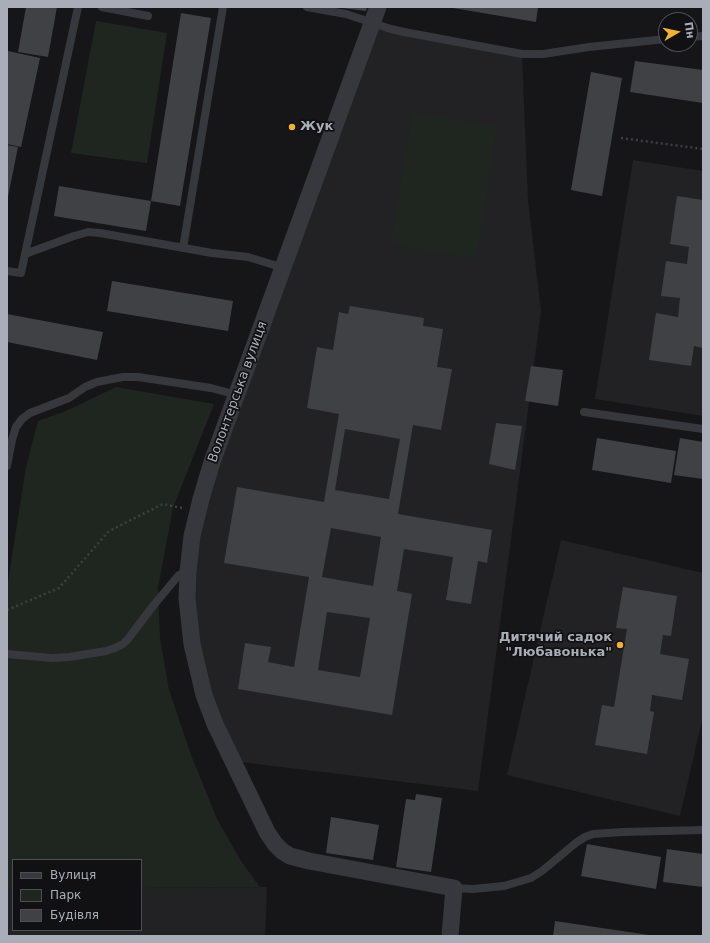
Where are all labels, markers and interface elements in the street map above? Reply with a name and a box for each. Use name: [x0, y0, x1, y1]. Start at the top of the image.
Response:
north arrow: [658, 12, 698, 52]
text: Пн: [682, 21, 697, 40]
place label: Жук: [300, 119, 333, 135]
marker: Жук: [287, 122, 297, 132]
street label: Волонтерська вулиця: [205, 319, 271, 465]
place label: Дитячий садок "Любавонька": [499, 630, 612, 661]
marker: Дитячий садок "Любавонька": [615, 640, 625, 650]
legend: [12, 859, 142, 931]
text: Вулиця: [50, 868, 96, 882]
text: Парк: [50, 888, 81, 902]
text: Будівля: [50, 908, 99, 922]

